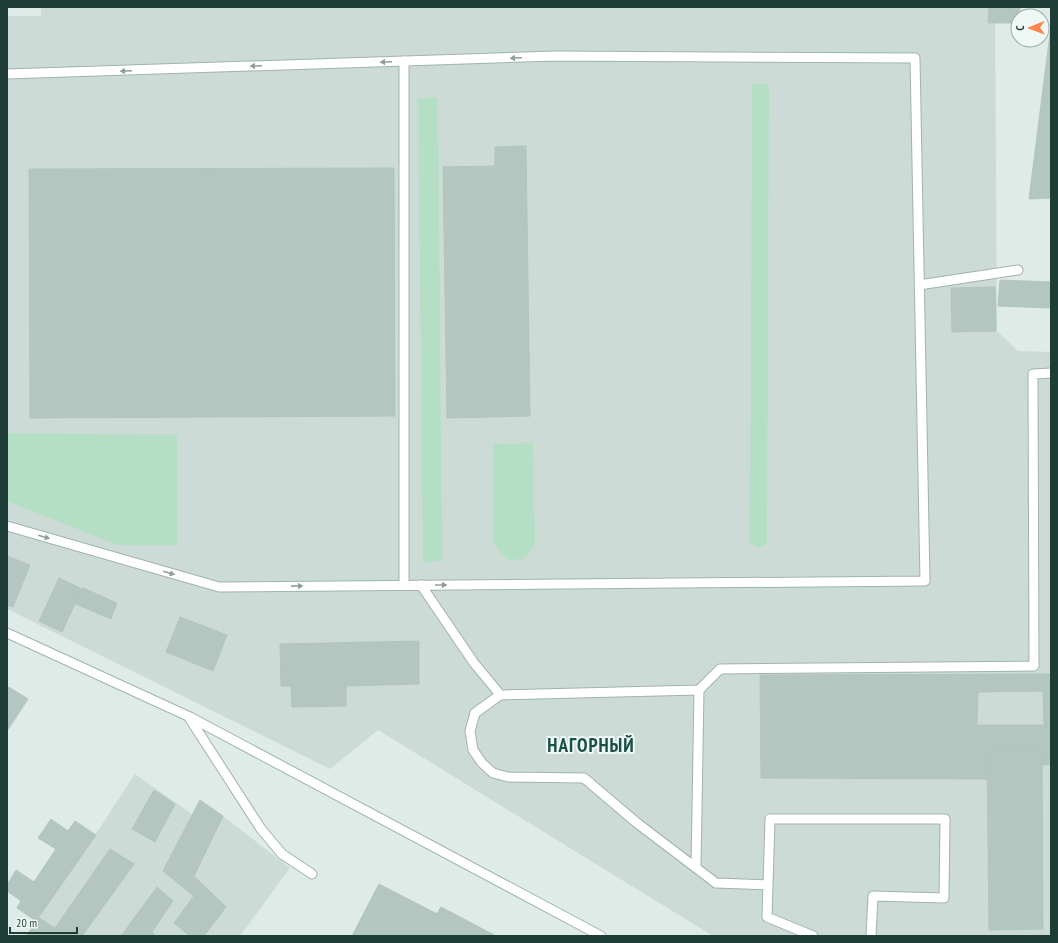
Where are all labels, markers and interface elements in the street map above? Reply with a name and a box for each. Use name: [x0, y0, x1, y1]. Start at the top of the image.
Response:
north arrow: [1010, 8, 1050, 48]
text: С: [1013, 26, 1027, 31]
one-way arrow: [509, 55, 522, 61]
one-way arrow: [379, 59, 392, 65]
one-way arrow: [250, 63, 262, 70]
one-way arrow: [120, 67, 132, 74]
one-way arrow: [39, 534, 51, 540]
one-way arrow: [164, 570, 176, 576]
one-way arrow: [435, 582, 448, 588]
one-way arrow: [291, 583, 304, 589]
district label: НАГОРНЫЙ: [547, 733, 635, 757]
scale bar: [10, 909, 77, 935]
text: 20 m: [16, 915, 37, 930]

